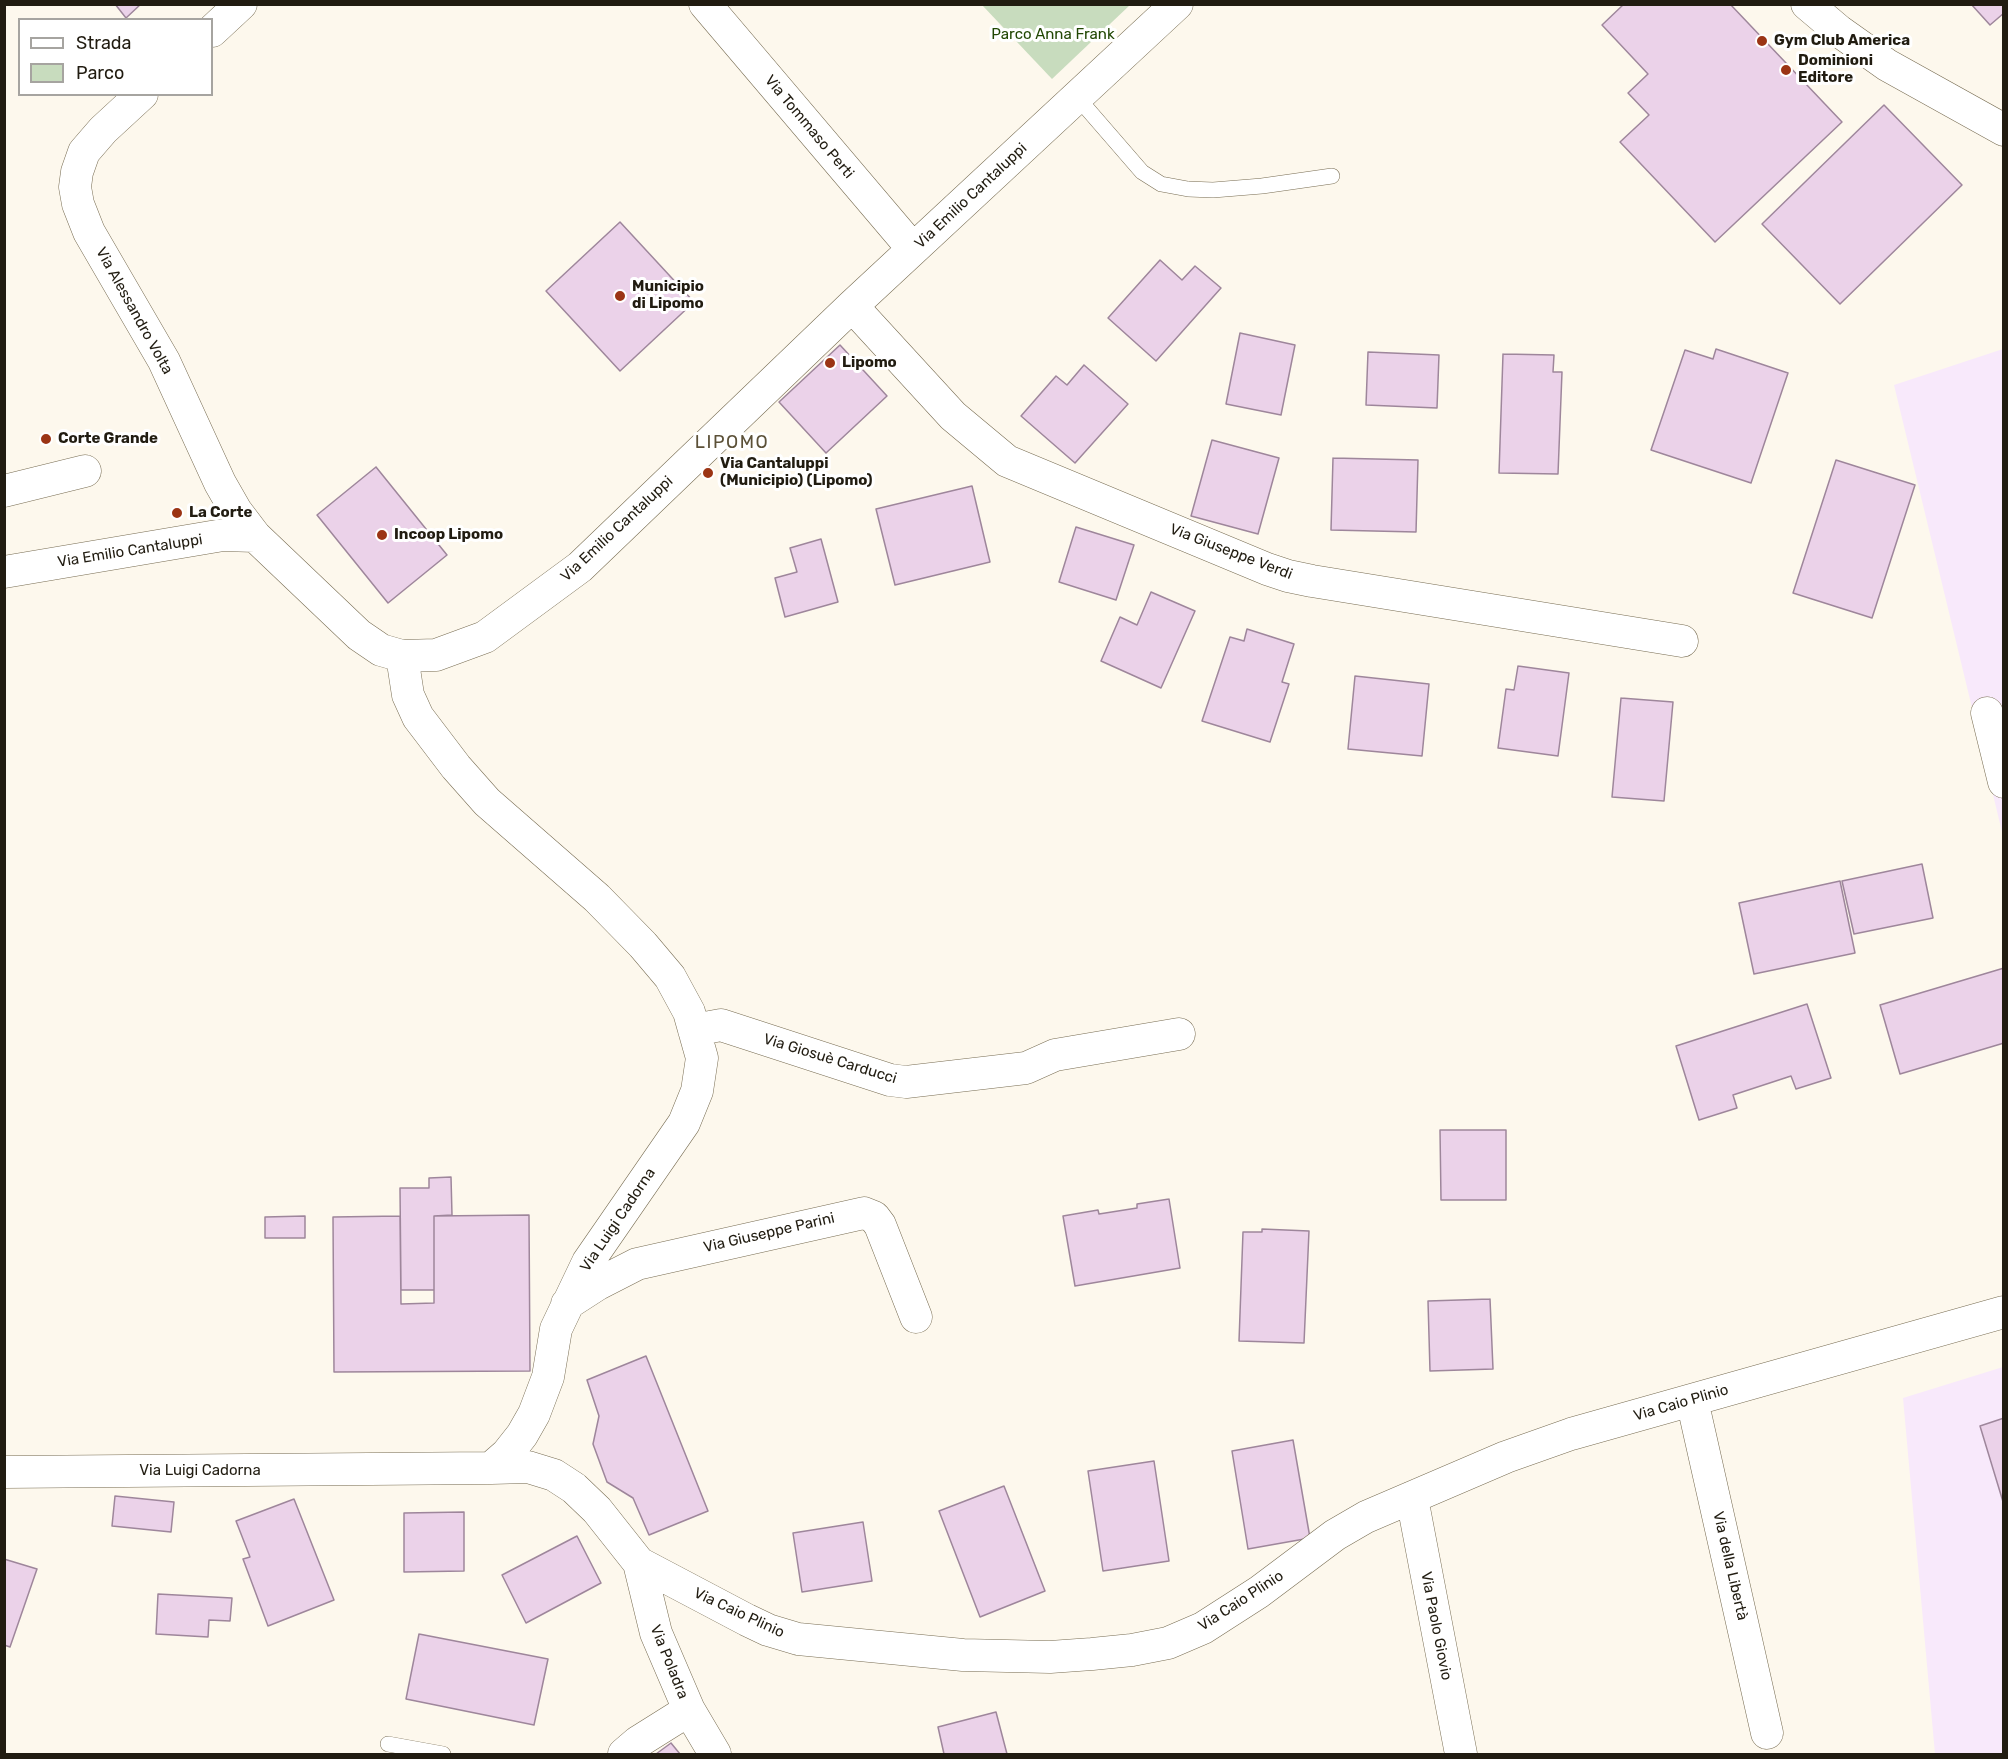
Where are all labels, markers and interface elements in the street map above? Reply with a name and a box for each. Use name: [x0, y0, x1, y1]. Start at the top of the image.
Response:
legend: [18, 18, 213, 96]
park label: Parco Anna Frank: [991, 26, 1115, 44]
text: Strada: [76, 32, 132, 54]
place label: Gym Club America: [1774, 32, 1910, 50]
marker: Gym Club America: [1755, 34, 1769, 48]
place label: Dominioni Editore: [1798, 52, 1873, 87]
text: Parco: [76, 62, 124, 84]
marker: Dominioni Editore: [1779, 63, 1793, 77]
street label: Via Tommaso Perti: [761, 72, 857, 182]
street label: Via Emilio Cantaluppi: [911, 139, 1031, 253]
street label: Via Alessandro Volta: [92, 244, 176, 378]
place label: Municipio di Lipomo: [632, 278, 704, 313]
marker: Municipio di Lipomo: [613, 289, 627, 303]
place label: Lipomo: [842, 354, 897, 372]
marker: Lipomo: [823, 356, 837, 370]
place label: Corte Grande: [58, 430, 158, 448]
marker: Corte Grande: [39, 432, 53, 446]
district label: LIPOMO: [695, 432, 769, 454]
place label: Via Cantaluppi (Municipio) (Lipomo): [720, 455, 873, 490]
marker: Via Cantaluppi (Municipio) (Lipomo): [701, 466, 715, 480]
street label: Via Emilio Cantaluppi: [557, 472, 677, 586]
place label: La Corte: [189, 504, 252, 522]
marker: La Corte: [170, 506, 184, 520]
street label: Via Giuseppe Verdi: [1167, 520, 1295, 584]
place label: Incoop Lipomo: [394, 526, 503, 544]
marker: Incoop Lipomo: [375, 528, 389, 542]
street label: Via Emilio Cantaluppi: [56, 531, 204, 571]
street label: Via Giosuè Carducci: [761, 1030, 899, 1088]
street label: Via Luigi Cadorna: [577, 1165, 659, 1275]
street label: Via Giuseppe Parini: [702, 1209, 836, 1257]
street label: Via Caio Plinio: [1632, 1381, 1730, 1425]
street label: Via Luigi Cadorna: [139, 1462, 261, 1480]
street label: Via della Libertà: [1709, 1510, 1751, 1622]
street label: Via Caio Plinio: [1195, 1567, 1287, 1635]
street label: Via Paolo Giovio: [1417, 1570, 1455, 1682]
street label: Via Caio Plinio: [691, 1584, 787, 1642]
street label: Via Poladra: [646, 1622, 692, 1702]

